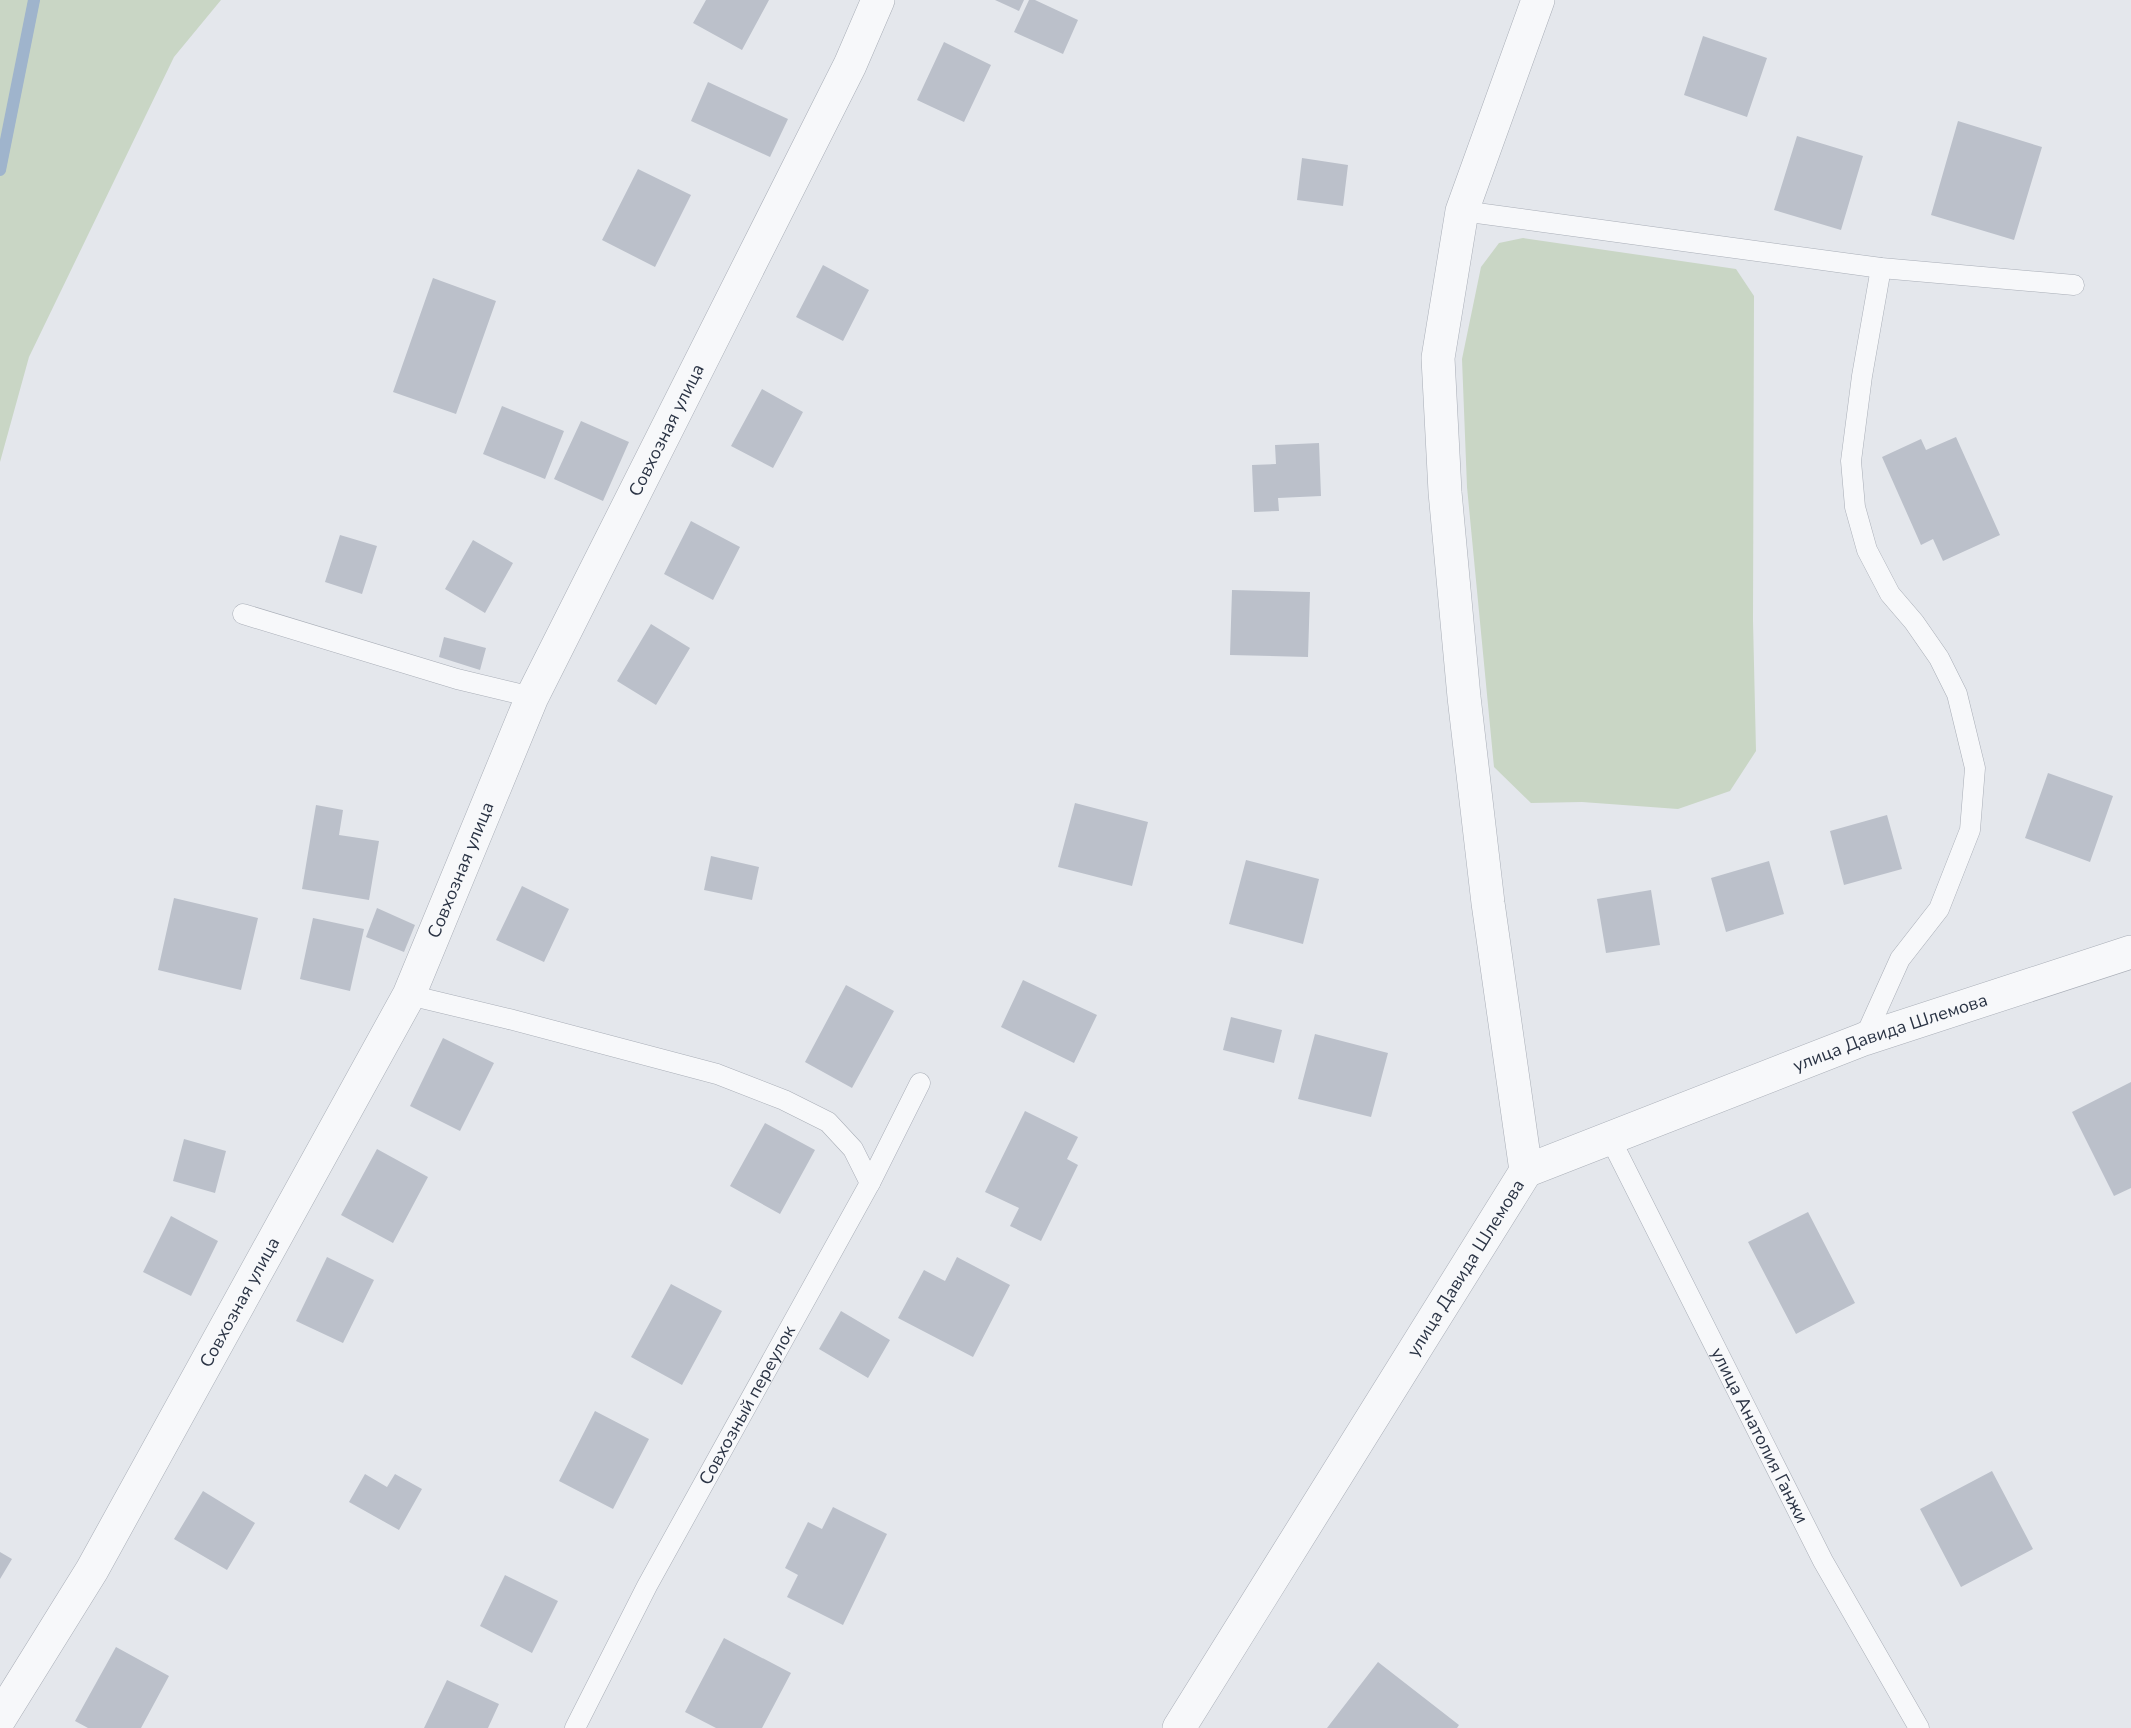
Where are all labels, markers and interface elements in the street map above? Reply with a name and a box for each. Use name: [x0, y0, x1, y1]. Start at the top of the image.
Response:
street label: Совхозная улица: [623, 360, 710, 500]
street label: Совхозная улица: [422, 798, 499, 942]
street label: улица Давида Шлемова: [1789, 988, 1991, 1078]
street label: улица Давида Шлемова: [1401, 1175, 1530, 1361]
street label: Совхозная улица: [194, 1233, 285, 1372]
street label: Совхозный переулок: [693, 1320, 801, 1489]
street label: улица Анатолия Ганжи: [1705, 1344, 1814, 1527]

